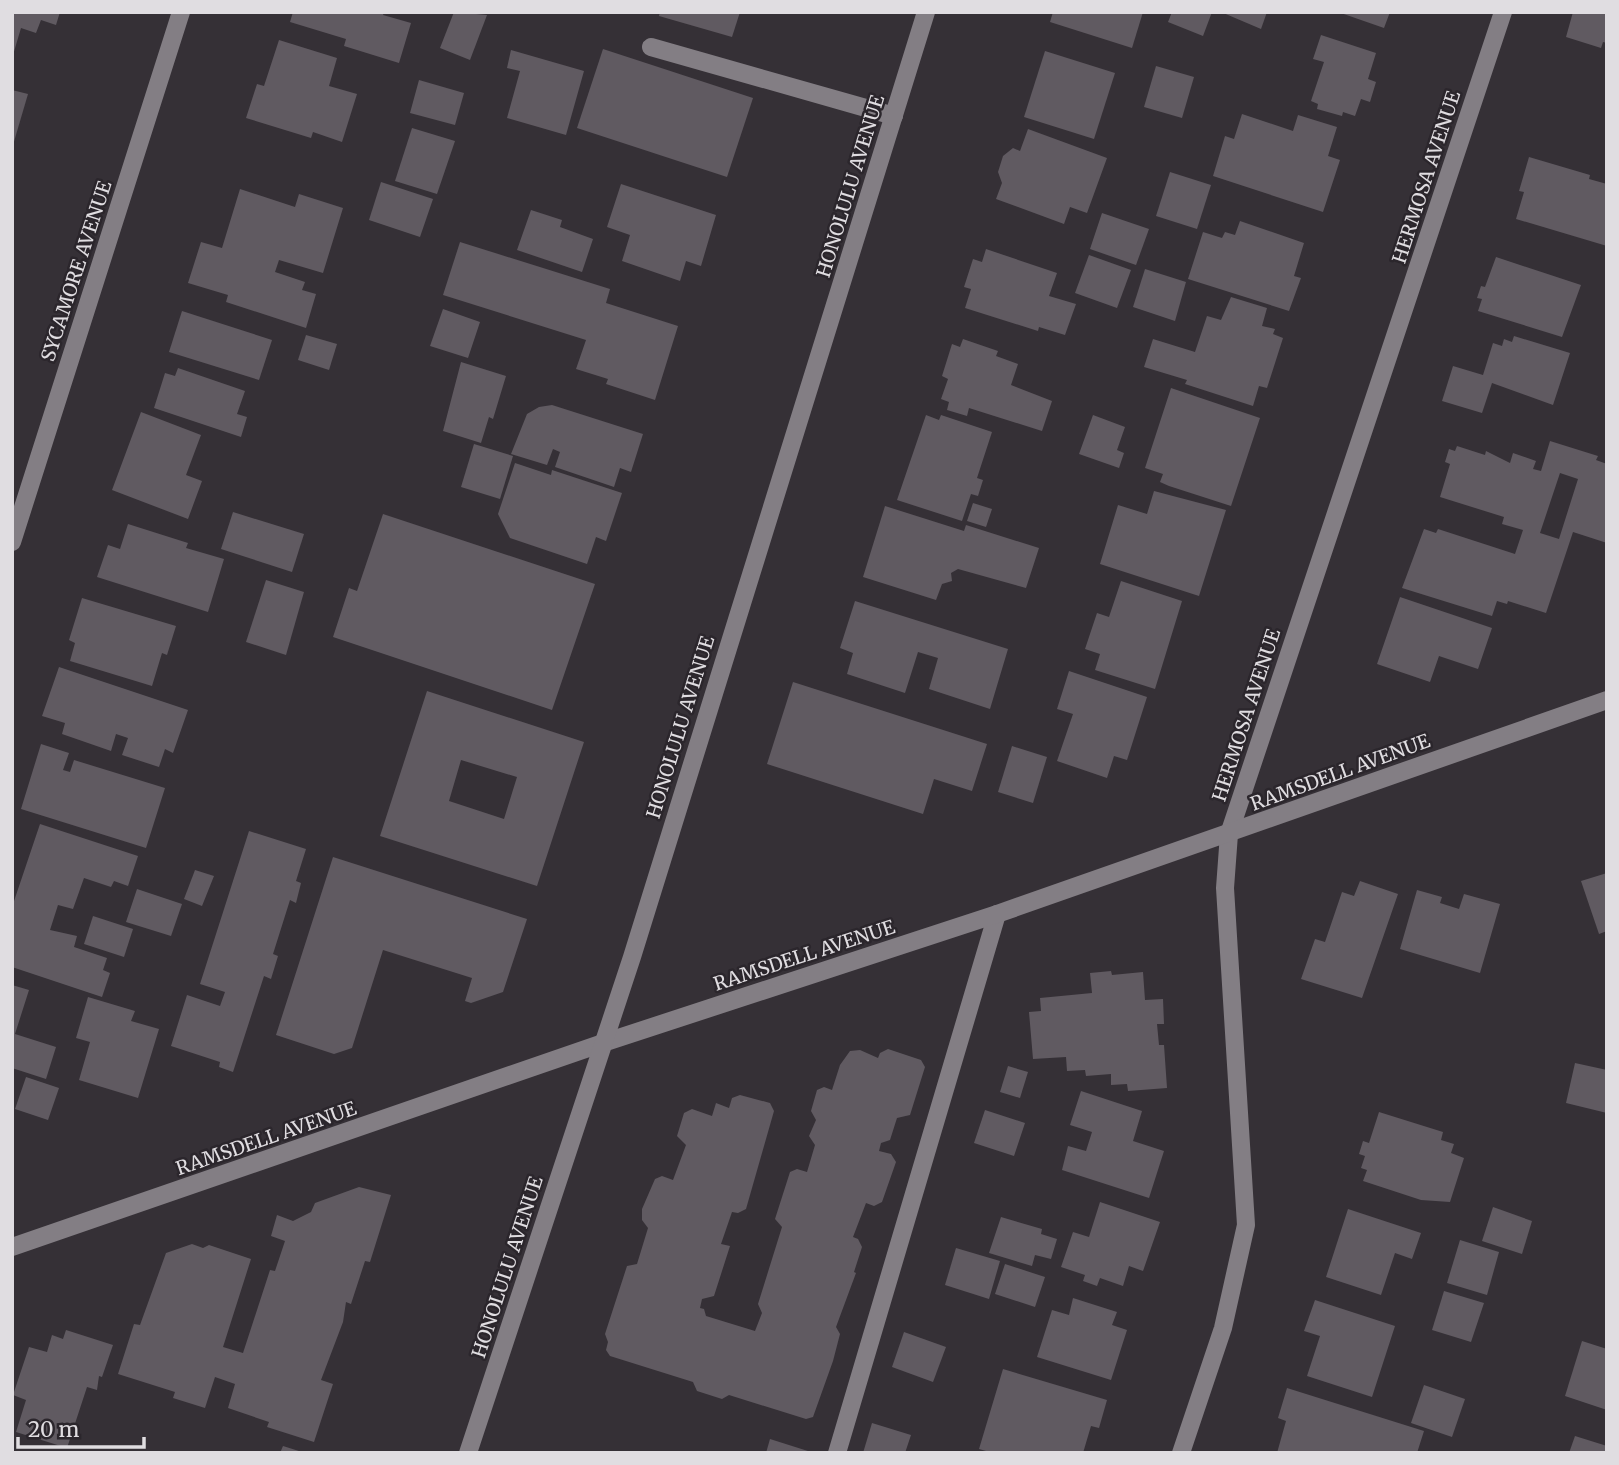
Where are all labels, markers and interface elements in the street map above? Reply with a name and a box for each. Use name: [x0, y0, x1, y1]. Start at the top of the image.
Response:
street label: HERMOSA AVENUE: [1387, 88, 1465, 266]
street label: HONOLULU AVENUE: [811, 92, 889, 280]
street label: SYCAMORE AVENUE: [35, 178, 117, 364]
street label: HERMOSA AVENUE: [1207, 626, 1285, 804]
street label: HONOLULU AVENUE: [641, 633, 719, 821]
street label: RAMSDELL AVENUE: [1247, 728, 1433, 816]
street label: RAMSDELL AVENUE: [710, 914, 898, 996]
street label: RAMSDELL AVENUE: [173, 1096, 359, 1180]
street label: HONOLULU AVENUE: [466, 1173, 548, 1361]
scale bar: [18, 1406, 144, 1450]
text: 20 m: [28, 1416, 80, 1443]

